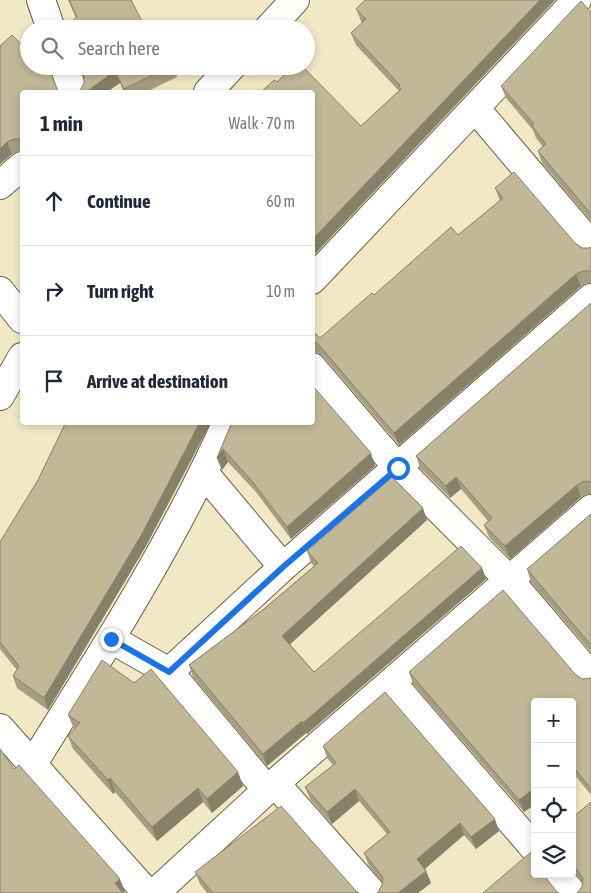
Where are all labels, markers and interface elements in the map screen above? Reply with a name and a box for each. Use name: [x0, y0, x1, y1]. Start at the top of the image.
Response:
search box: [20, 20, 315, 75]
icon: search: [38, 34, 66, 62]
text: Search here: [78, 37, 160, 59]
text: 1 min: [40, 111, 83, 135]
text: Walk · 70 m: [229, 114, 295, 132]
icon: ahead: [40, 187, 68, 215]
text: Continue: [87, 190, 151, 212]
text: 60 m: [266, 192, 295, 210]
icon: right: [40, 277, 68, 305]
text: Turn right: [87, 280, 154, 302]
text: 10 m: [266, 282, 295, 300]
icon: arrive: [40, 367, 68, 395]
text: Arrive at destination: [87, 370, 228, 392]
route start: [387, 457, 410, 480]
route end: [100, 628, 123, 651]
map controls: [531, 698, 576, 878]
button: +: [531, 698, 576, 743]
button: −: [531, 743, 576, 788]
button: locate: [531, 788, 576, 833]
button: layers: [531, 833, 576, 878]

